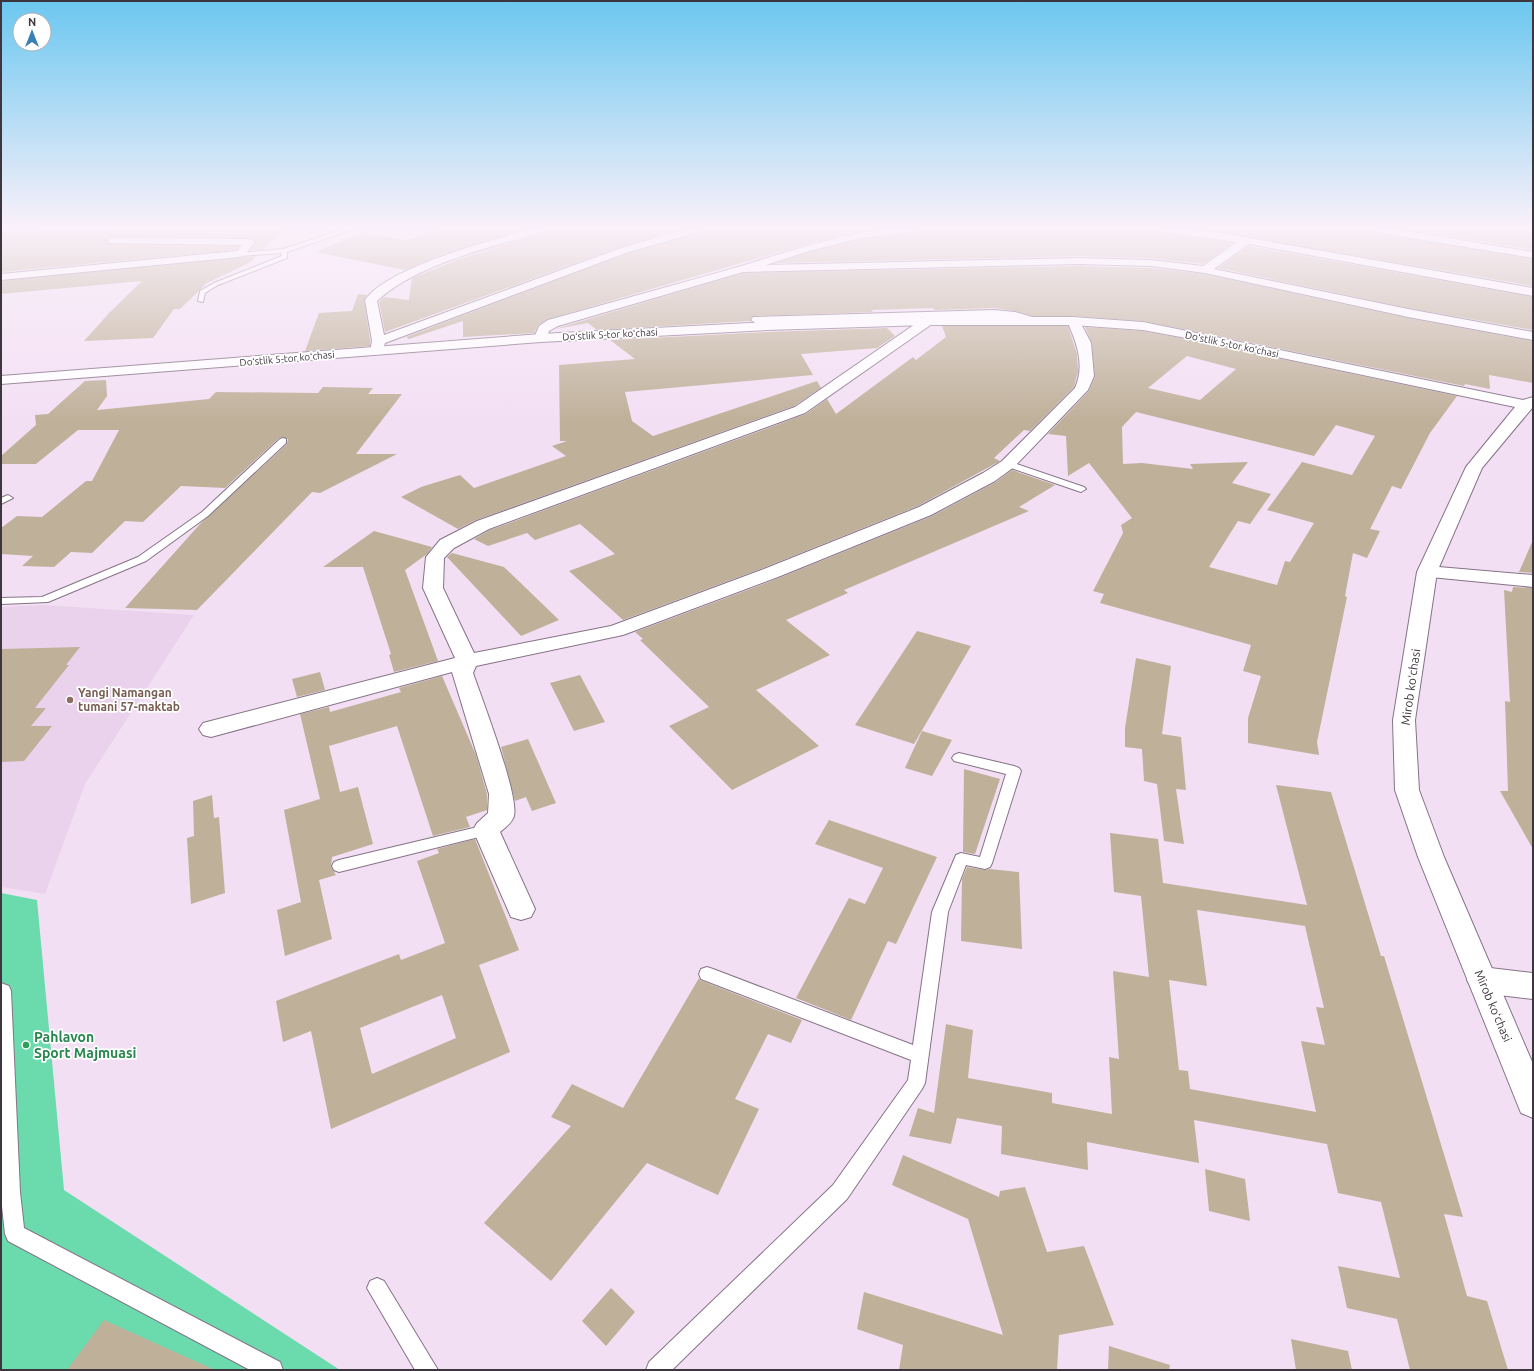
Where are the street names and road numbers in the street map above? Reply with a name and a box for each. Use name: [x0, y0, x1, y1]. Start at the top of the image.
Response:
street label: Doʻstlik 5-tor koʻchasi: [562, 327, 658, 342]
street label: Doʻstlik 5-tor koʻchasi: [1184, 329, 1280, 360]
street label: Doʻstlik 5-tor koʻchasi: [239, 349, 335, 368]
street label: Mirob koʻchasi: [1399, 648, 1422, 726]
street label: Mirob koʻchasi: [1472, 968, 1514, 1044]

